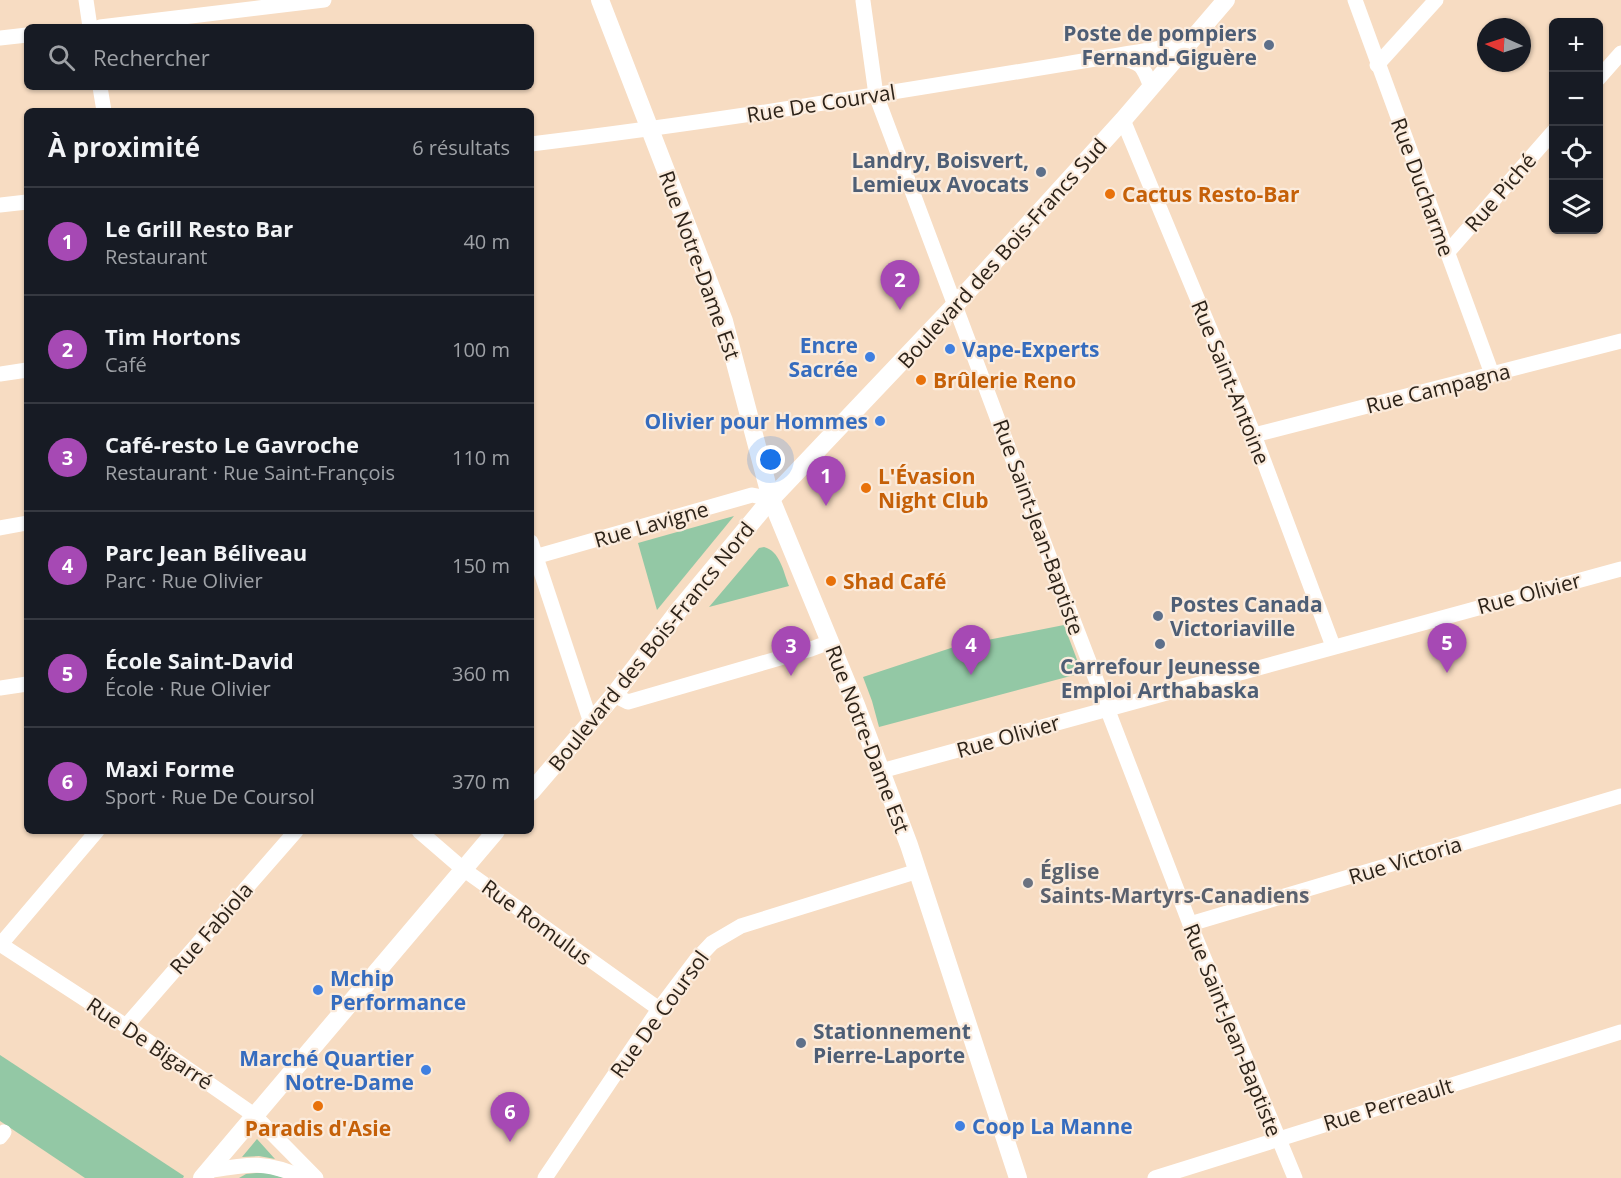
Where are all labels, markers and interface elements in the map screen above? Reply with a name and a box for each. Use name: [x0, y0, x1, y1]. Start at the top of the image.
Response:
north arrow: [1477, 18, 1531, 72]
map controls: [1549, 18, 1603, 234]
button: +: [1549, 18, 1603, 72]
place label: Poste de pompiers Fernand-Giguère: [1063, 19, 1257, 71]
search box: [24, 24, 534, 90]
marker: Poste de pompiers Fernand-Giguère: [1262, 38, 1276, 52]
icon: search: [45, 41, 78, 74]
text: Rechercher: [93, 42, 210, 72]
button: −: [1549, 72, 1603, 126]
street label: Rue De Courval: [745, 77, 897, 129]
street label: Rue Ducharme: [1385, 114, 1461, 260]
button: locate: [1549, 126, 1603, 180]
text: À proximité: [48, 129, 200, 165]
street label: Boulevard des Bois-Francs Sud: [891, 132, 1113, 374]
text: 6 résultats: [412, 134, 510, 161]
place label: Landry, Boisvert, Lemieux Avocats: [851, 146, 1029, 198]
street label: Rue Piché: [1458, 147, 1542, 237]
marker: Landry, Boisvert, Lemieux Avocats: [1034, 165, 1048, 179]
street label: Rue Notre-Dame Est: [653, 167, 747, 363]
place label: Cactus Resto-Bar: [1122, 180, 1300, 208]
button: layers: [1549, 180, 1603, 234]
marker: Cactus Resto-Bar: [1103, 187, 1117, 201]
text: Le Grill Resto Bar: [105, 213, 293, 243]
text: 1: [62, 228, 73, 255]
text: 40 m: [463, 228, 510, 255]
text: Restaurant: [105, 243, 207, 270]
pin: 2: [880, 260, 920, 310]
street label: Rue Saint-Antoine: [1185, 296, 1277, 468]
text: Tim Hortons: [105, 321, 241, 351]
place label: Encre Sacrée: [789, 331, 858, 383]
place label: Vape-Experts: [962, 335, 1099, 363]
text: 2: [62, 336, 73, 363]
text: 100 m: [452, 336, 510, 363]
marker: Vape-Experts: [943, 342, 957, 356]
marker: Encre Sacrée: [863, 350, 877, 364]
text: Café: [105, 351, 147, 378]
street label: Rue Campagna: [1363, 357, 1513, 419]
place label: Brûlerie Reno: [933, 366, 1076, 394]
marker: Brûlerie Reno: [914, 373, 928, 387]
place label: Olivier pour Hommes: [644, 407, 868, 435]
marker: Olivier pour Hommes: [873, 414, 887, 428]
street label: Rue Saint-Jean-Baptiste: [987, 415, 1091, 639]
text: Café-resto Le Gavroche: [105, 429, 359, 459]
text: 3: [62, 444, 73, 471]
text: 110 m: [452, 444, 510, 471]
your location: [756, 445, 785, 474]
pin: 1: [806, 456, 846, 506]
text: Restaurant · Rue Saint-François: [105, 459, 395, 486]
place label: L'Évasion Night Club: [878, 462, 989, 514]
marker: L'Évasion Night Club: [859, 481, 873, 495]
street label: Rue Lavigne: [591, 494, 711, 554]
street label: Boulevard des Bois-Francs Nord: [542, 516, 760, 776]
text: Parc Jean Béliveau: [105, 537, 307, 567]
text: 4: [62, 552, 73, 579]
text: 150 m: [452, 552, 510, 579]
street label: Rue Olivier: [1474, 566, 1584, 620]
text: Parc · Rue Olivier: [105, 567, 263, 594]
place label: Shad Café: [843, 567, 946, 595]
marker: Shad Café: [824, 574, 838, 588]
place label: Postes Canada Victoriaville: [1170, 590, 1323, 642]
marker: Postes Canada Victoriaville: [1151, 609, 1165, 623]
pin: 5: [1428, 624, 1466, 673]
pin: 3: [772, 626, 810, 676]
pin: 4: [952, 626, 990, 675]
marker: Carrefour Jeunesse Emploi Arthabaska: [1153, 637, 1167, 651]
street label: Rue Notre-Dame Est: [819, 641, 917, 837]
text: École Saint-David: [105, 645, 294, 675]
place label: Carrefour Jeunesse Emploi Arthabaska: [1060, 652, 1260, 704]
text: 5: [62, 660, 73, 687]
text: 360 m: [452, 660, 510, 687]
text: École · Rue Olivier: [105, 675, 271, 702]
street label: Rue Olivier: [953, 708, 1063, 764]
text: Maxi Forme: [105, 753, 234, 783]
text: 6: [62, 768, 73, 795]
text: 370 m: [452, 768, 510, 795]
text: Sport · Rue De Coursol: [105, 783, 315, 810]
street label: Rue Victoria: [1345, 830, 1465, 890]
place label: Église Saints-Martyrs-Canadiens: [1040, 857, 1309, 909]
street label: Rue Romulus: [477, 873, 597, 971]
street label: Rue Fabiola: [163, 876, 259, 980]
marker: Église Saints-Martyrs-Canadiens: [1021, 876, 1035, 890]
street label: Rue Saint-Jean-Baptiste: [1177, 919, 1289, 1141]
street label: Rue De Coursol: [603, 945, 715, 1083]
place label: Mchip Performance: [330, 964, 466, 1016]
marker: Mchip Performance: [311, 983, 325, 997]
street label: Rue De Bigarré: [81, 990, 219, 1096]
place label: Stationnement Pierre-Laporte: [813, 1017, 971, 1069]
marker: Stationnement Pierre-Laporte: [794, 1036, 808, 1050]
place label: Marché Quartier Notre-Dame: [239, 1044, 414, 1096]
marker: Marché Quartier Notre-Dame: [419, 1063, 433, 1077]
street label: Rue Perreault: [1320, 1071, 1456, 1137]
pin: 6: [490, 1092, 530, 1142]
marker: Paradis d'Asie: [311, 1099, 325, 1113]
place label: Coop La Manne: [972, 1112, 1133, 1140]
place label: Paradis d'Asie: [245, 1114, 391, 1142]
marker: Coop La Manne: [953, 1119, 967, 1133]

